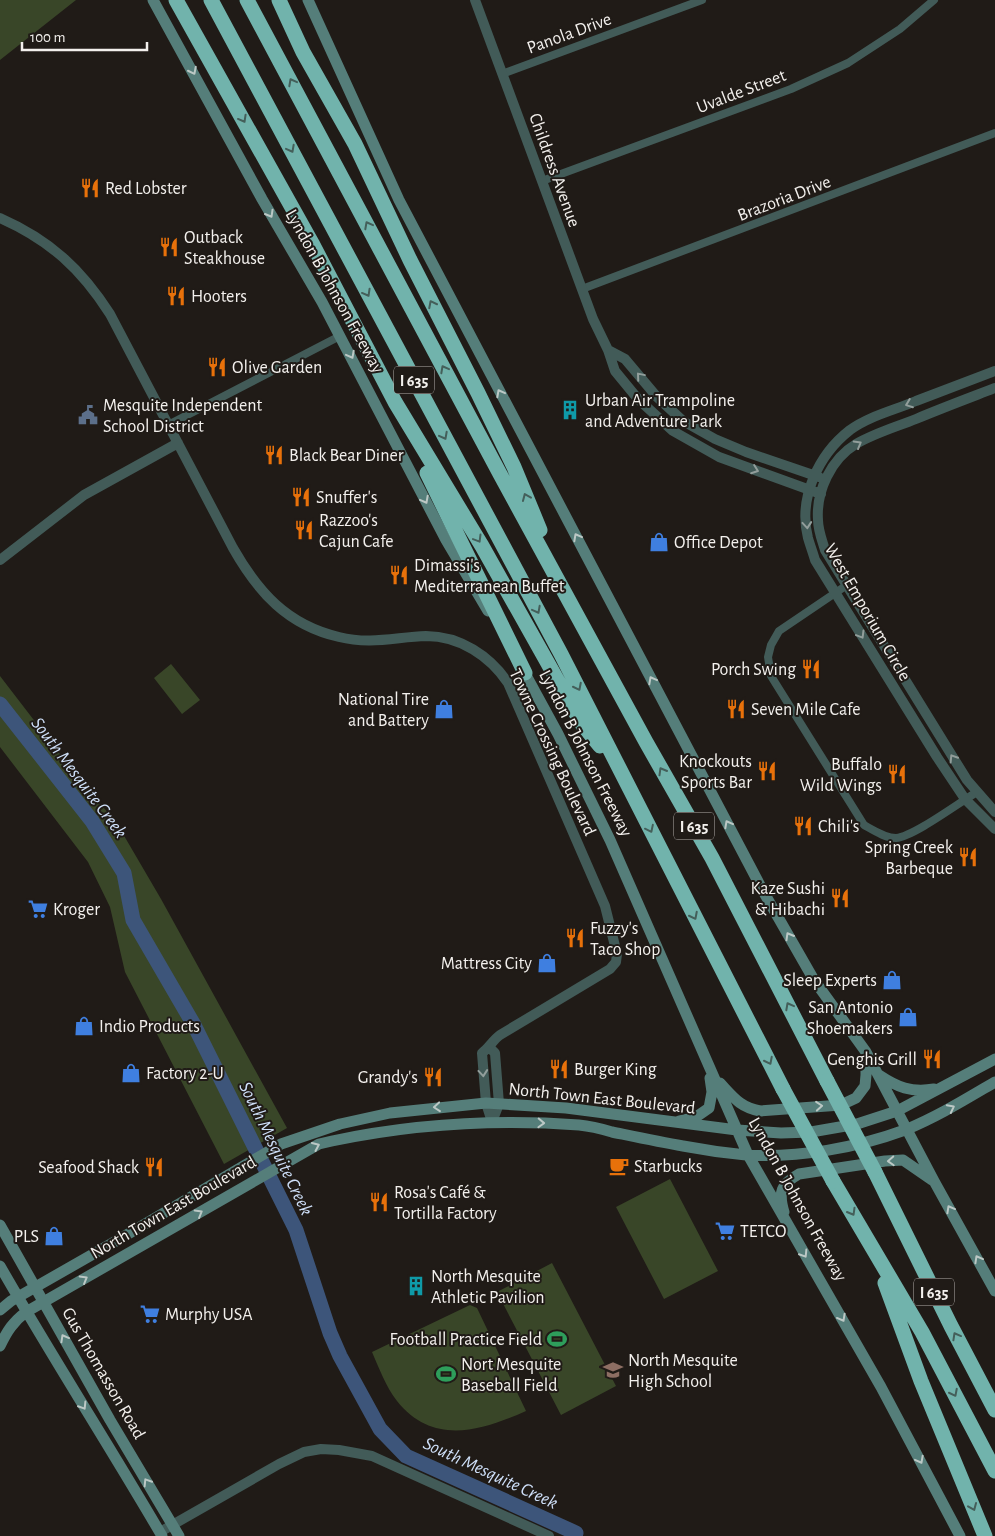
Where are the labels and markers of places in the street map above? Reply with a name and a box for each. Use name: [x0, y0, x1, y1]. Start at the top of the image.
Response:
restaurant icon: Red Lobster: [79, 177, 101, 199]
place label: Red Lobster: [105, 180, 187, 198]
place label: Outback Steakhouse: [184, 229, 265, 268]
restaurant icon: Outback Steakhouse: [158, 236, 180, 258]
restaurant icon: Hooters: [165, 285, 187, 307]
place label: Hooters: [191, 288, 247, 306]
restaurant icon: Olive Garden: [206, 356, 228, 378]
place label: Olive Garden: [232, 359, 322, 377]
place label: Urban Air Trampoline and Adventure Park: [585, 392, 735, 431]
place label: Mesquite Independent School District: [103, 397, 262, 436]
building icon: Urban Air Trampoline and Adventure Park: [559, 399, 581, 421]
public building icon: Mesquite Independent School District: [77, 404, 99, 426]
restaurant icon: Black Bear Diner: [263, 444, 285, 466]
place label: Black Bear Diner: [289, 447, 404, 465]
restaurant icon: Snuffer's: [290, 486, 312, 508]
place label: Snuffer's: [316, 489, 377, 507]
place label: Razzoo's Cajun Cafe: [319, 512, 394, 551]
restaurant icon: Razzoo's Cajun Cafe: [293, 519, 315, 541]
shop icon: Office Depot: [648, 531, 670, 553]
place label: Office Depot: [674, 534, 763, 552]
place label: Dimassi's Mediterranean Buffet: [414, 557, 565, 596]
restaurant icon: Dimassi's Mediterranean Buffet: [388, 564, 410, 586]
restaurant icon: Porch Swing: [800, 658, 822, 680]
place label: Porch Swing: [711, 661, 796, 679]
place label: National Tire and Battery: [338, 691, 429, 730]
shop icon: National Tire and Battery: [433, 698, 455, 720]
restaurant icon: Seven Mile Cafe: [725, 698, 747, 720]
place label: Seven Mile Cafe: [751, 701, 861, 719]
place label: Knockouts Sports Bar: [679, 753, 752, 792]
place label: Buffalo Wild Wings: [800, 756, 882, 795]
restaurant icon: Knockouts Sports Bar: [756, 760, 778, 782]
restaurant icon: Buffalo Wild Wings: [886, 763, 908, 785]
restaurant icon: Chili's: [792, 815, 814, 837]
place label: Chili's: [818, 818, 860, 836]
place label: Spring Creek Barbeque: [865, 839, 954, 878]
restaurant icon: Spring Creek Barbeque: [957, 846, 979, 868]
place label: Kaze Sushi & Hibachi: [751, 880, 825, 919]
restaurant icon: Kaze Sushi & Hibachi: [829, 887, 851, 909]
supermarket icon: Kroger: [27, 898, 49, 920]
place label: Kroger: [53, 901, 100, 919]
place label: Fuzzy's Taco Shop: [590, 920, 660, 959]
restaurant icon: Fuzzy's Taco Shop: [564, 927, 586, 949]
shop icon: Mattress City: [536, 952, 558, 974]
place label: Mattress City: [441, 955, 532, 973]
shop icon: Sleep Experts: [881, 969, 903, 991]
place label: Sleep Experts: [783, 972, 877, 990]
place label: San Antonio Shoemakers: [807, 999, 893, 1038]
shop icon: San Antonio Shoemakers: [897, 1006, 919, 1028]
shop icon: Indio Products: [73, 1015, 95, 1037]
place label: Indio Products: [99, 1018, 200, 1036]
restaurant icon: Genghis Grill: [921, 1048, 943, 1070]
place label: Genghis Grill: [827, 1051, 917, 1069]
restaurant icon: Burger King: [548, 1058, 570, 1080]
place label: Burger King: [574, 1061, 657, 1079]
shop icon: Factory 2-U: [120, 1062, 142, 1084]
place label: Factory 2-U: [146, 1065, 224, 1083]
restaurant icon: Grandy's: [422, 1066, 444, 1088]
place label: Grandy's: [358, 1069, 418, 1087]
cafe icon: Starbucks: [608, 1155, 630, 1177]
restaurant icon: Seafood Shack: [143, 1156, 165, 1178]
place label: Starbucks: [634, 1158, 702, 1176]
place label: Seafood Shack: [38, 1159, 140, 1177]
place label: Rosa's Café & Tortilla Factory: [394, 1184, 497, 1223]
restaurant icon: Rosa's Café & Tortilla Factory: [368, 1191, 390, 1213]
supermarket icon: TETCO: [714, 1220, 736, 1242]
place label: TETCO: [740, 1223, 786, 1241]
shop icon: PLS: [43, 1225, 65, 1247]
place label: PLS: [14, 1228, 39, 1246]
place label: North Mesquite Athletic Pavilion: [431, 1268, 545, 1307]
building icon: North Mesquite Athletic Pavilion: [405, 1275, 427, 1297]
supermarket icon: Murphy USA: [139, 1303, 161, 1325]
place label: Murphy USA: [165, 1306, 253, 1324]
sports icon: Football Practice Field: [546, 1328, 568, 1350]
place label: Football Practice Field: [389, 1331, 542, 1349]
place label: North Mesquite High School: [628, 1352, 738, 1391]
place label: Nort Mesquite Baseball Field: [461, 1356, 561, 1395]
school or university icon: North Mesquite High School: [602, 1359, 624, 1381]
sports icon: Nort Mesquite Baseball Field: [435, 1363, 457, 1385]

